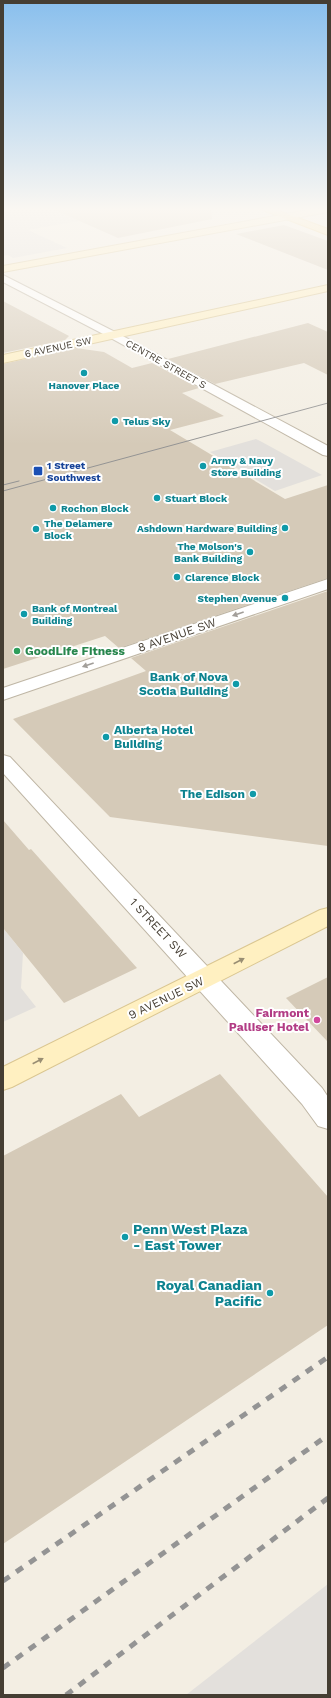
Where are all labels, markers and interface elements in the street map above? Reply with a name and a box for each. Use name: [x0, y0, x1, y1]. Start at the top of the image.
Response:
street label: 6 AVENUE SW: [24, 334, 93, 359]
street label: CENTRE STREET S: [124, 337, 208, 391]
marker: Hanover Place: [79, 368, 89, 378]
place label: Hanover Place: [49, 380, 120, 391]
marker: Telus Sky: [110, 416, 120, 426]
place label: Telus Sky: [123, 416, 171, 427]
place label: Army & Navy Store Building: [211, 455, 281, 478]
place label: 1 Street Southwest: [47, 460, 101, 483]
marker: Army & Navy Store Building: [198, 461, 208, 471]
marker: 1 Street Southwest: [32, 465, 44, 477]
marker: Stuart Block: [152, 493, 162, 503]
place label: Stuart Block: [165, 493, 228, 504]
marker: Rochon Block: [48, 503, 58, 513]
place label: Rochon Block: [61, 503, 130, 514]
place label: The Delamere Block: [44, 518, 113, 541]
place label: Ashdown Hardware Building: [137, 523, 277, 534]
marker: Ashdown Hardware Building: [280, 523, 290, 533]
marker: The Delamere Block: [31, 524, 41, 534]
place label: The Molson's Bank Building: [174, 541, 243, 564]
marker: The Molson's Bank Building: [245, 547, 255, 557]
marker: Clarence Block: [172, 572, 182, 582]
place label: Clarence Block: [185, 572, 260, 583]
place label: Stephen Avenue: [198, 593, 277, 604]
marker: Stephen Avenue: [280, 593, 290, 603]
place label: Bank of Montreal Building: [32, 603, 118, 626]
marker: Bank of Montreal Building: [19, 609, 29, 619]
one-way arrow: [232, 611, 244, 617]
street label: 8 AVENUE SW: [136, 615, 218, 655]
place label: GoodLife Fitness: [25, 644, 125, 658]
marker: GoodLife Fitness: [12, 646, 22, 656]
one-way arrow: [82, 662, 94, 668]
place label: Bank of Nova Scotia Building: [139, 670, 228, 698]
marker: Bank of Nova Scotia Building: [231, 679, 241, 689]
place label: Alberta Hotel Building: [114, 723, 193, 751]
marker: Alberta Hotel Building: [101, 732, 111, 742]
place label: The Edison: [180, 787, 245, 801]
marker: The Edison: [248, 789, 258, 799]
street label: 1 STREET SW: [127, 895, 190, 961]
one-way arrow: [233, 957, 245, 964]
street label: 9 AVENUE SW: [126, 974, 206, 1022]
place label: Fairmont Palliser Hotel: [229, 1006, 310, 1034]
marker: Fairmont Palliser Hotel: [312, 1015, 322, 1025]
one-way arrow: [32, 1058, 44, 1065]
place label: Penn West Plaza - East Tower: [133, 1221, 249, 1253]
marker: Penn West Plaza - East Tower: [120, 1232, 130, 1242]
place label: Royal Canadian Pacific: [156, 1277, 262, 1309]
marker: Royal Canadian Pacific: [265, 1288, 275, 1298]

